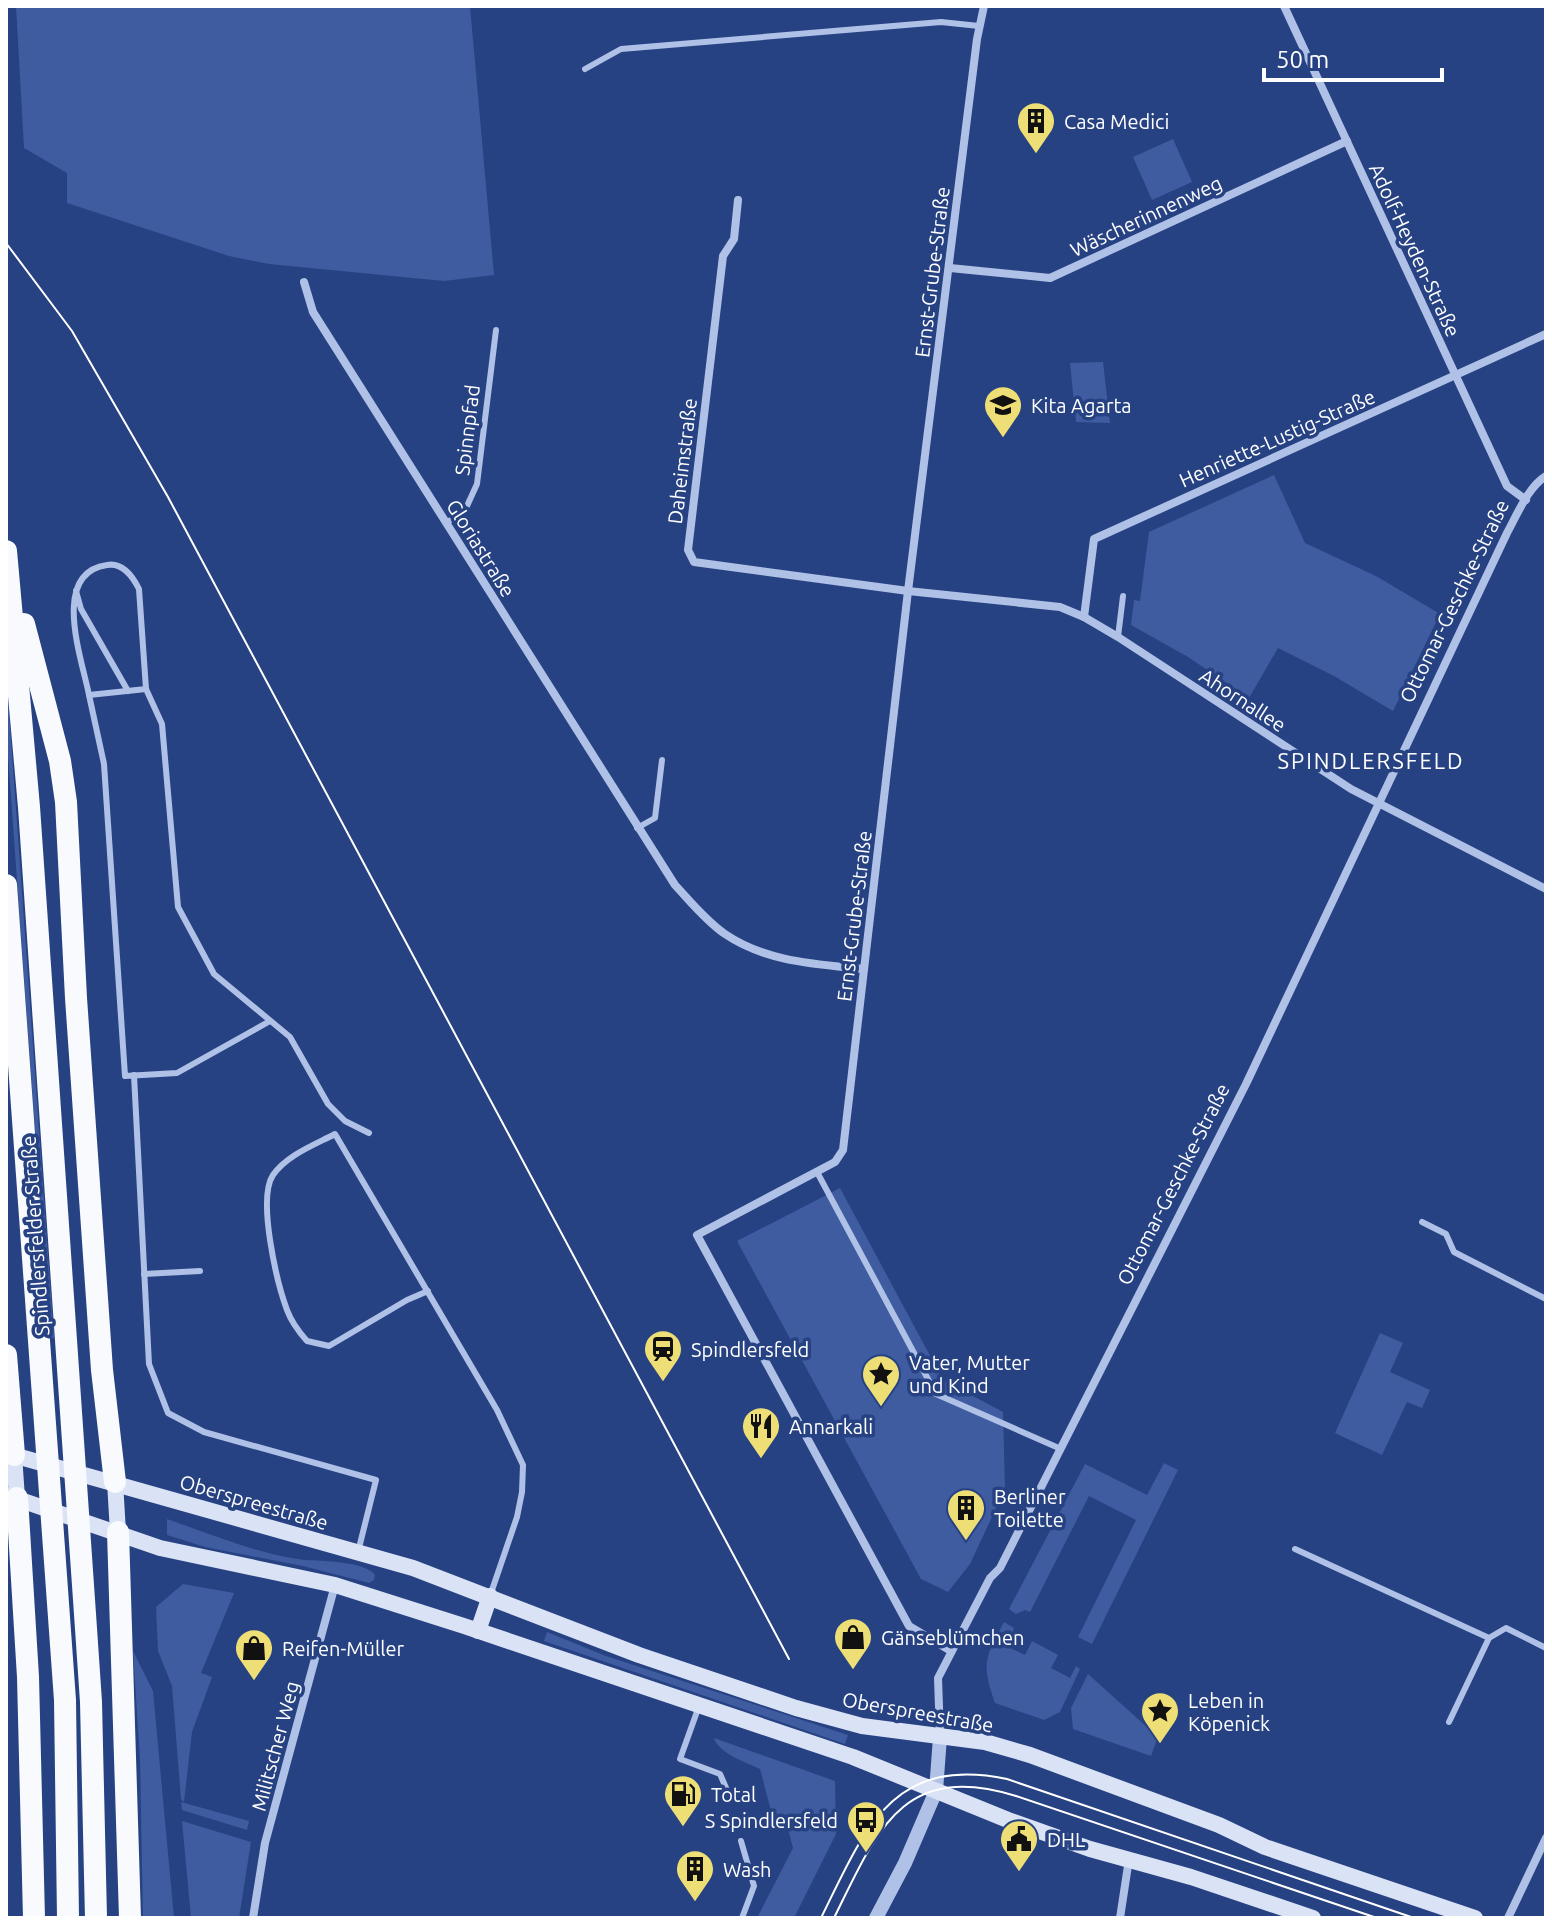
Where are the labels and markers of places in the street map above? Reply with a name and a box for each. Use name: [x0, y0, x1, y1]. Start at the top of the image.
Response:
building icon: Casa Medici: [1015, 100, 1057, 155]
place label: Casa Medici: [1064, 110, 1169, 133]
school or university icon: Kita Agarta: [982, 384, 1024, 439]
place label: Kita Agarta: [1031, 394, 1132, 417]
station icon: Spindlersfeld: [642, 1328, 684, 1383]
place label: Spindlersfeld: [691, 1338, 809, 1361]
place label: Vater, Mutter und Kind: [909, 1351, 1030, 1397]
place icon: Vater, Mutter und Kind: [860, 1353, 902, 1408]
restaurant icon: Annarkali: [740, 1405, 782, 1460]
place label: Annarkali: [789, 1415, 873, 1438]
place label: Berliner Toilette: [994, 1485, 1066, 1531]
building icon: Berliner Toilette: [945, 1487, 987, 1542]
shop icon: Gänseblümchen: [832, 1616, 874, 1671]
place label: Gänseblümchen: [881, 1626, 1024, 1649]
shop icon: Reifen-Müller: [233, 1627, 275, 1682]
place label: Reifen-Müller: [282, 1637, 404, 1660]
place label: Leben in Köpenick: [1188, 1689, 1270, 1735]
place icon: Leben in Köpenick: [1139, 1690, 1181, 1745]
fuel station icon: Total: [662, 1773, 704, 1828]
place label: Total: [711, 1783, 756, 1806]
bus stop icon: S Spindlersfeld: [845, 1799, 887, 1854]
place label: S Spindlersfeld: [705, 1809, 838, 1832]
public building icon: DHL: [998, 1818, 1040, 1873]
place label: DHL: [1047, 1828, 1085, 1851]
building icon: Wash: [674, 1848, 716, 1903]
place label: Wash: [723, 1858, 771, 1881]

